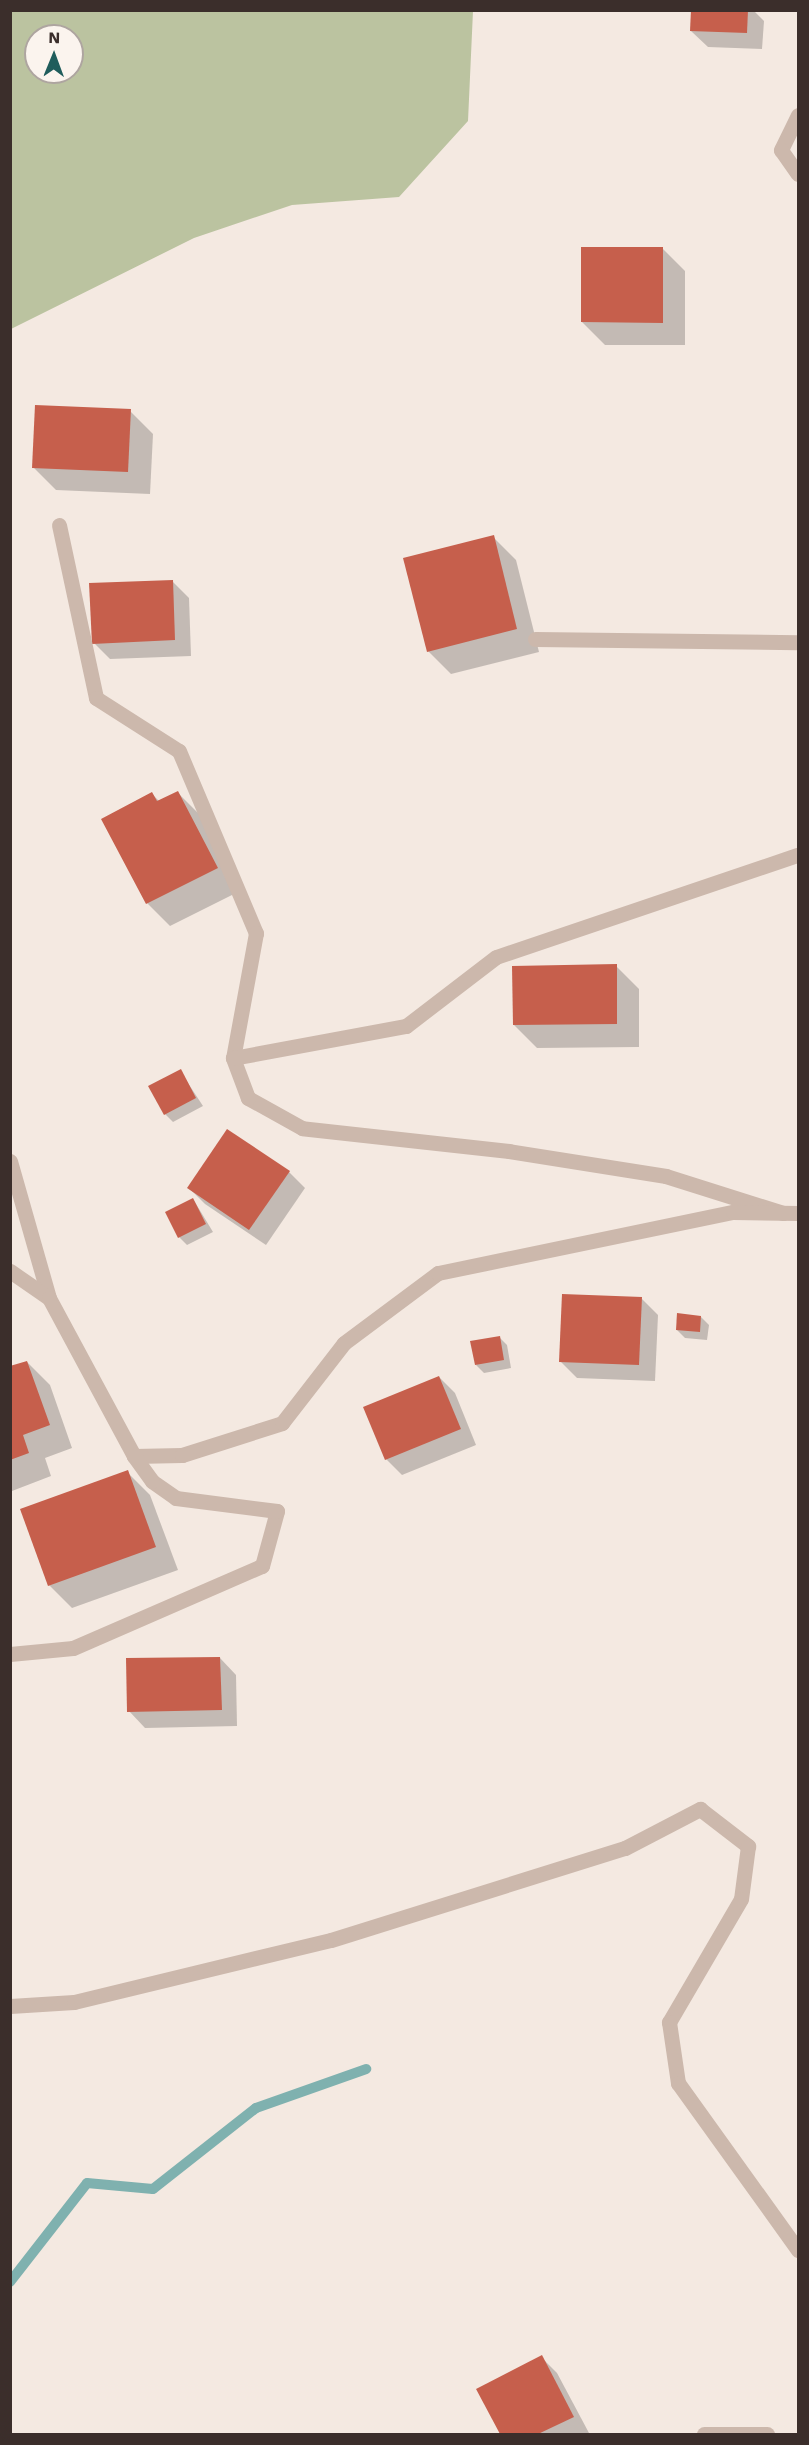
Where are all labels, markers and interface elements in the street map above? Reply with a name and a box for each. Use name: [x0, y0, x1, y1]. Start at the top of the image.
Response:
north arrow: [24, 24, 84, 84]
text: N: [48, 28, 60, 47]

